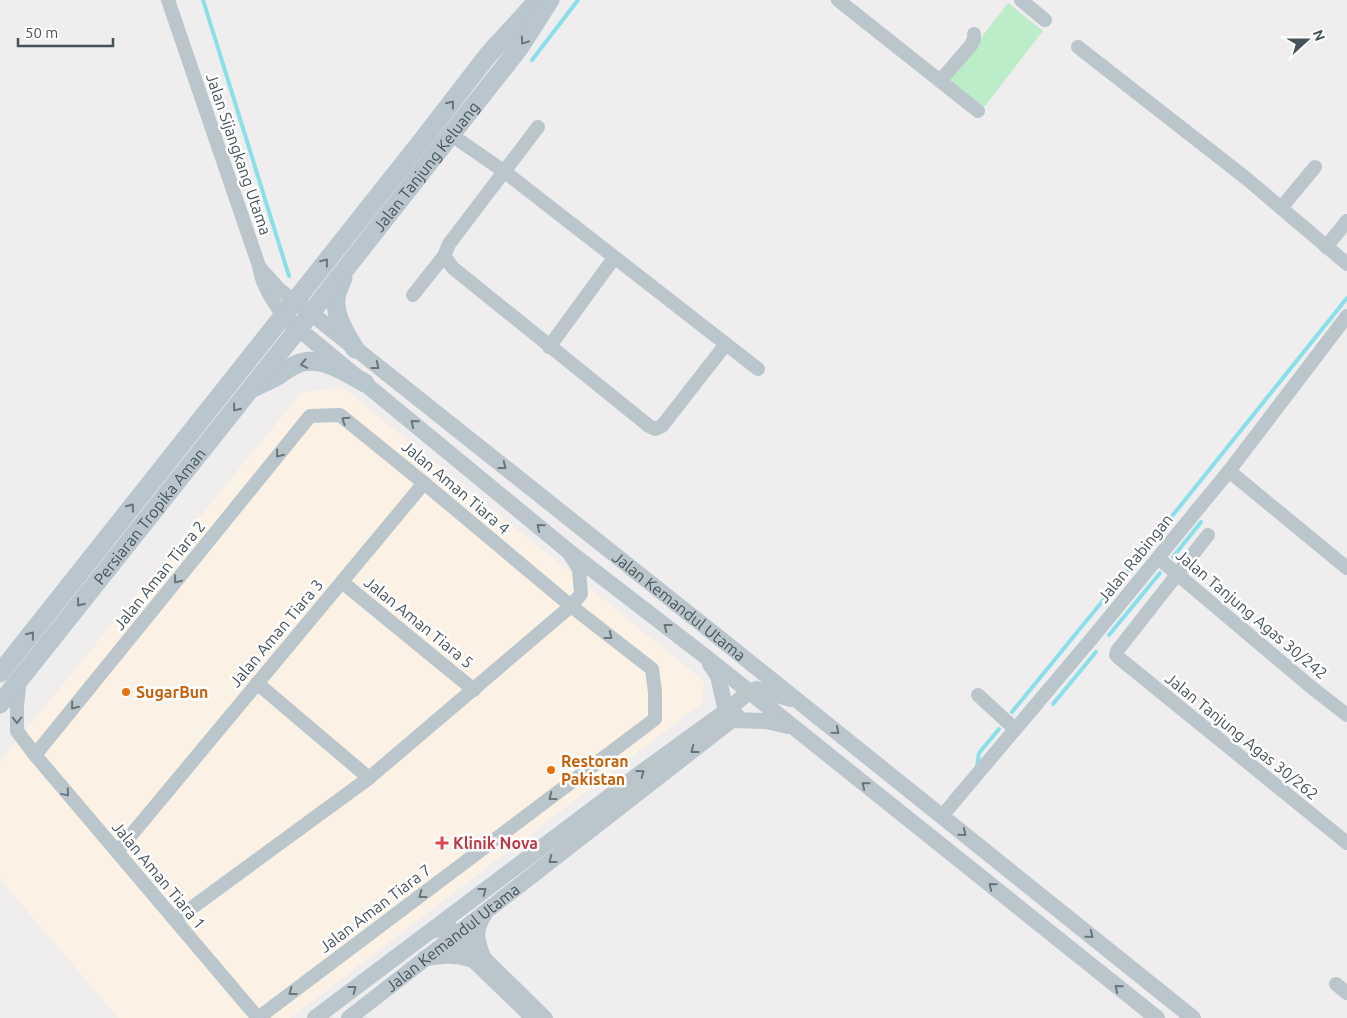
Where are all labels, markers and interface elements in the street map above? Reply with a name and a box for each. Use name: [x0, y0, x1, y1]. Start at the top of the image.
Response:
scale bar: [18, 15, 112, 47]
north arrow: [1282, 15, 1332, 65]
text: 50 m: [25, 24, 58, 41]
text: N: [1310, 28, 1328, 43]
one-way arrow: [520, 36, 530, 45]
street label: Jalan Sijangkang Utama: [203, 71, 275, 237]
street label: Jalan Tanjung Keluang: [369, 98, 483, 235]
one-way arrow: [445, 101, 453, 110]
one-way arrow: [319, 259, 328, 268]
one-way arrow: [299, 358, 308, 369]
one-way arrow: [370, 360, 379, 368]
one-way arrow: [232, 402, 241, 411]
one-way arrow: [341, 417, 351, 426]
one-way arrow: [411, 420, 420, 429]
street label: Jalan Aman Tiara 4: [399, 437, 513, 537]
street label: Persiaran Tropika Aman: [90, 444, 209, 588]
one-way arrow: [277, 448, 285, 457]
one-way arrow: [497, 461, 506, 469]
one-way arrow: [126, 504, 134, 513]
street label: Jalan Rabingan: [1094, 510, 1176, 606]
street label: Jalan Aman Tiara 2: [110, 517, 208, 633]
one-way arrow: [536, 524, 545, 533]
street label: Jalan Tanjung Agas 30/242: [1173, 546, 1331, 682]
street label: Jalan Kemandul Utama: [609, 548, 749, 664]
street label: Jalan Aman Tiara 5: [361, 573, 477, 671]
one-way arrow: [174, 574, 182, 583]
street label: Jalan Aman Tiara 3: [226, 576, 326, 690]
one-way arrow: [77, 598, 86, 607]
one-way arrow: [664, 625, 673, 633]
one-way arrow: [604, 631, 613, 640]
one-way arrow: [25, 632, 33, 641]
street label: Jalan Tanjung Agas 30/262: [1162, 669, 1322, 803]
place label: SugarBun: [136, 683, 208, 701]
marker: SugarBun: [120, 686, 132, 698]
one-way arrow: [72, 700, 80, 709]
one-way arrow: [12, 716, 22, 724]
one-way arrow: [830, 726, 839, 734]
one-way arrow: [691, 744, 700, 752]
place label: Restoran Pakistan: [561, 752, 629, 788]
marker: Restoran Pakistan: [545, 764, 557, 776]
one-way arrow: [635, 770, 644, 778]
one-way arrow: [862, 782, 871, 790]
one-way arrow: [61, 787, 70, 796]
one-way arrow: [548, 791, 558, 800]
street label: Jalan Aman Tiara 1: [109, 818, 209, 932]
one-way arrow: [957, 828, 966, 836]
place label: Klinik Nova: [453, 834, 538, 852]
marker: Klinik Nova: [435, 836, 449, 850]
one-way arrow: [549, 855, 558, 863]
street label: Jalan Aman Tiara 7: [316, 860, 434, 956]
street label: Jalan Kemandul Utama: [382, 880, 523, 995]
one-way arrow: [988, 883, 997, 892]
one-way arrow: [477, 888, 487, 897]
one-way arrow: [419, 889, 428, 897]
one-way arrow: [1084, 929, 1093, 938]
one-way arrow: [1115, 984, 1124, 993]
one-way arrow: [288, 986, 298, 995]
one-way arrow: [347, 986, 356, 994]

